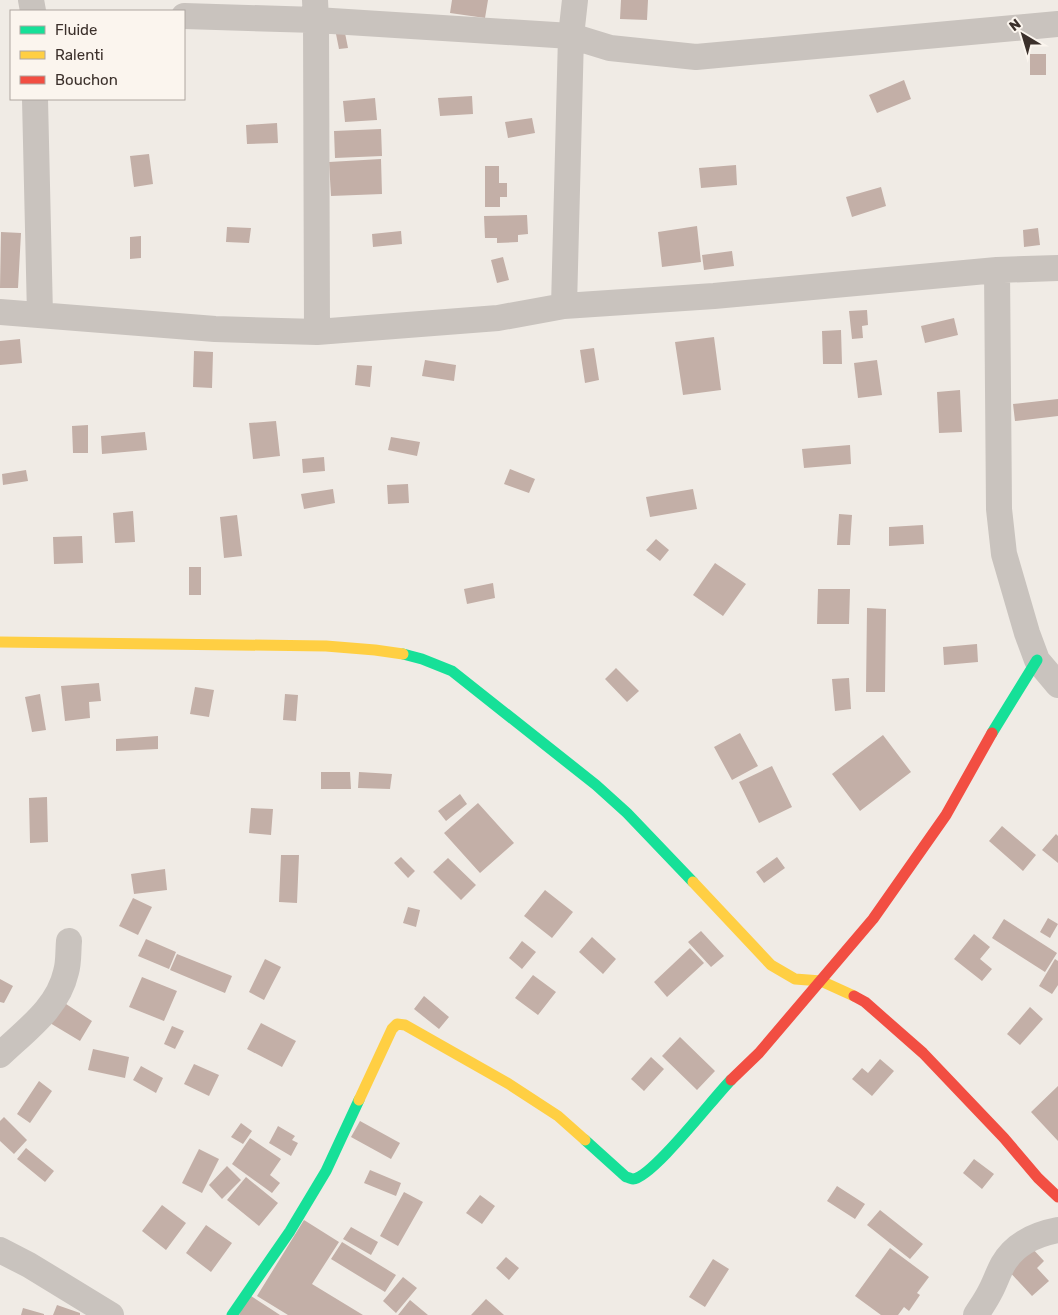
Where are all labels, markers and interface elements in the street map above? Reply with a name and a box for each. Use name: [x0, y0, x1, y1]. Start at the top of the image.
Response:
legend: [10, 10, 185, 100]
north arrow: [998, 10, 1048, 60]
text: N: [1006, 15, 1025, 35]
text: Fluide: [55, 21, 97, 39]
text: Ralenti: [55, 46, 104, 64]
text: Bouchon: [55, 71, 118, 89]

